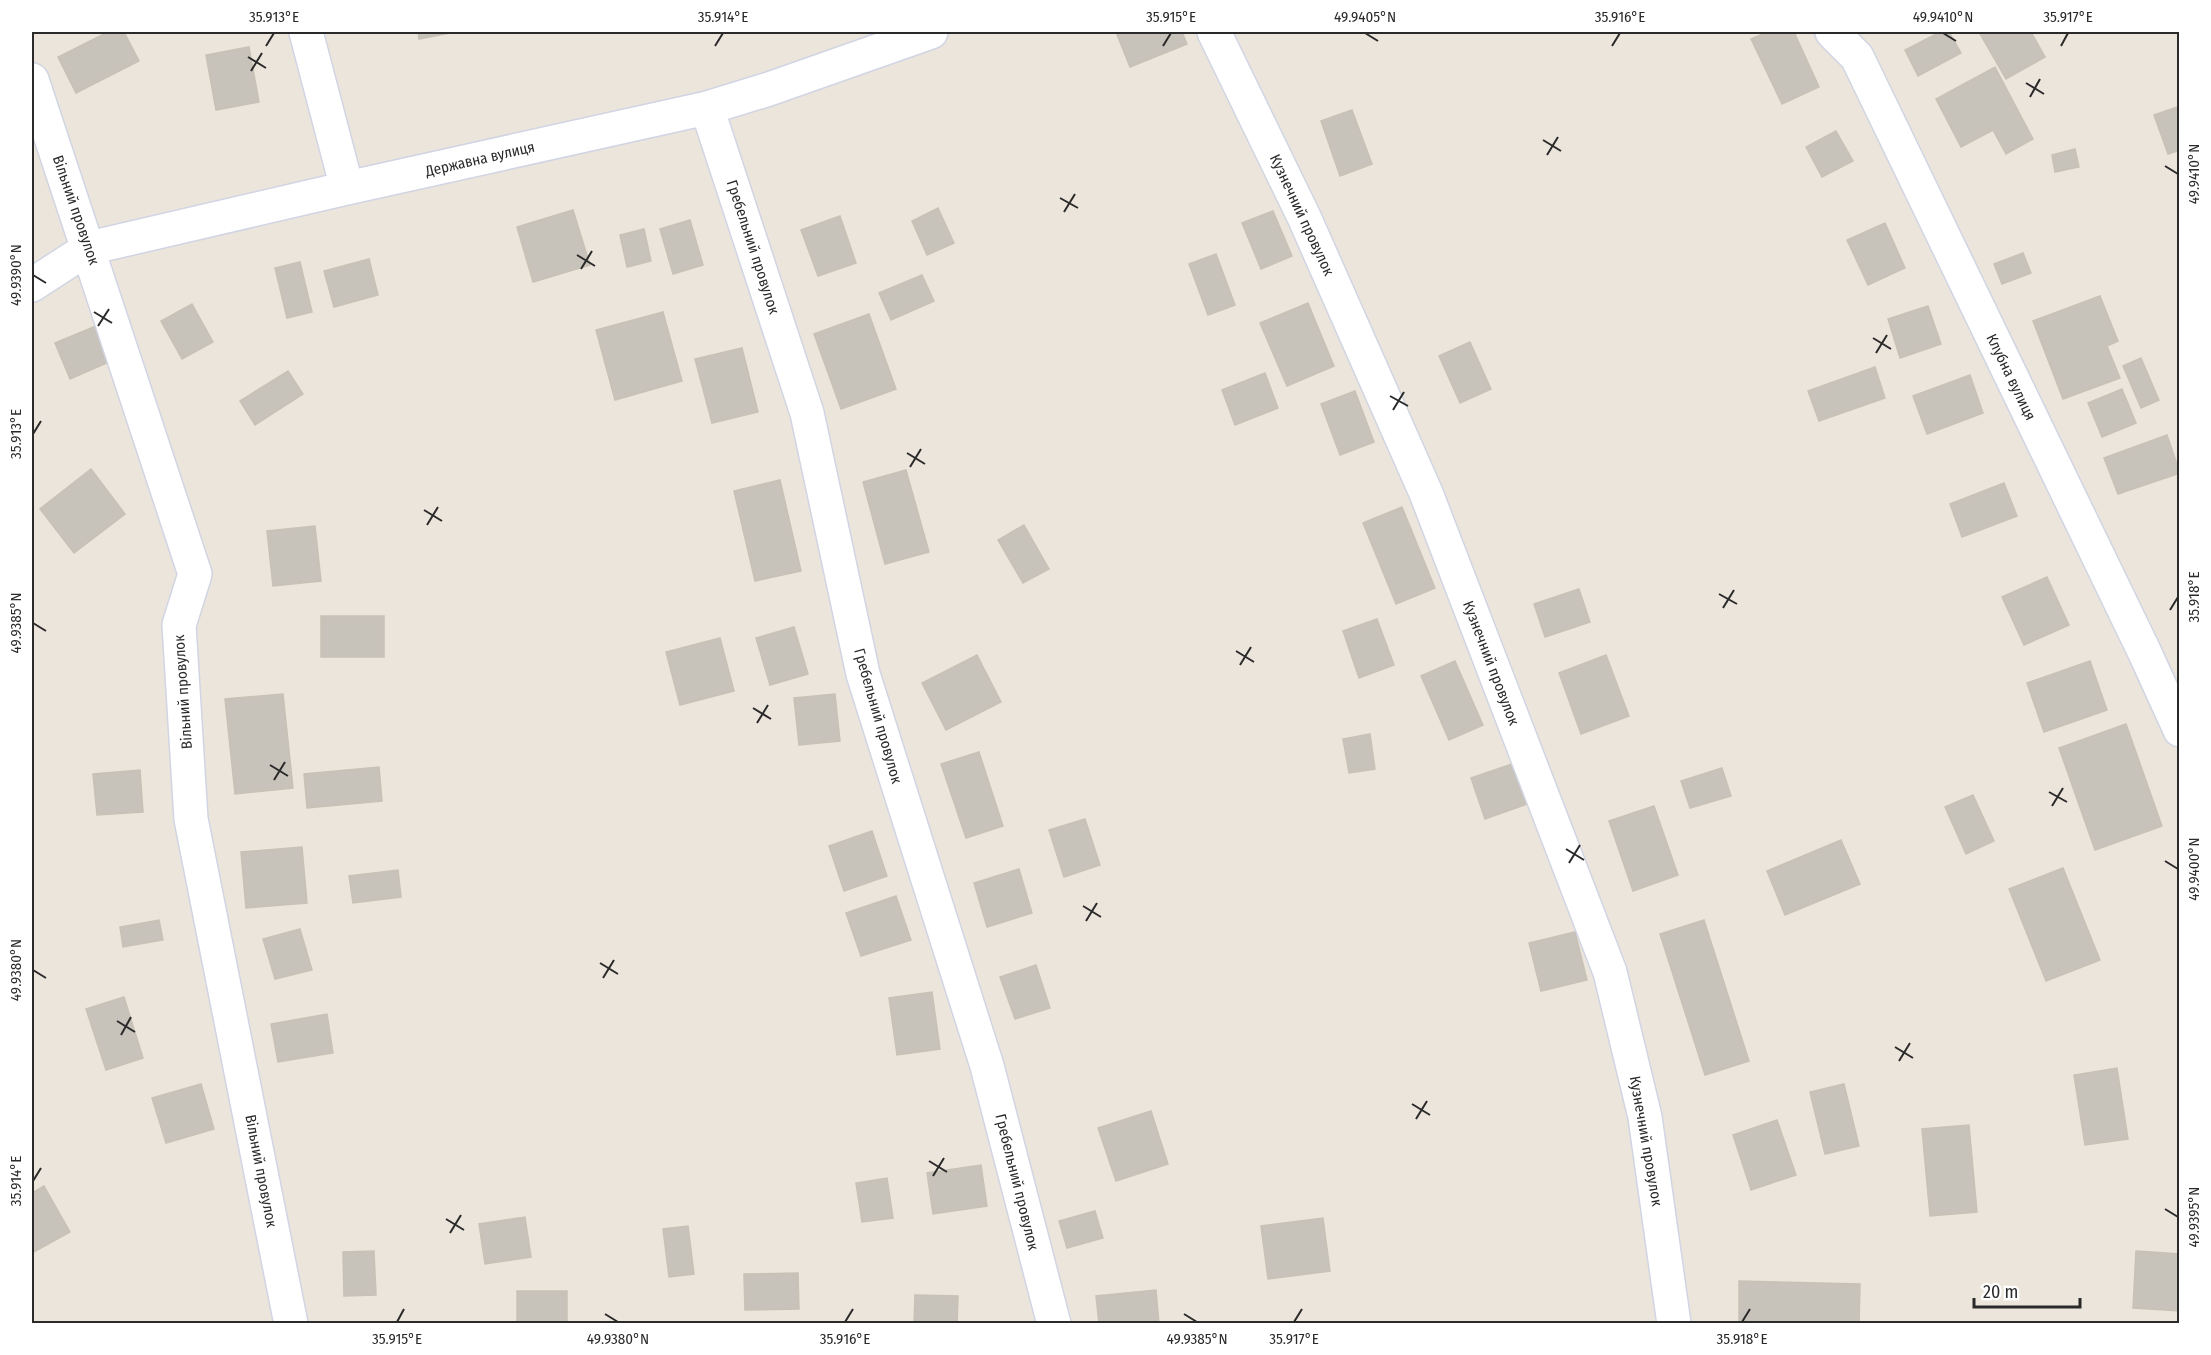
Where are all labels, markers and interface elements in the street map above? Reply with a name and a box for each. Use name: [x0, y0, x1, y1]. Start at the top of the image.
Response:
text: 35.913°E: [249, 8, 299, 26]
text: 35.914°E: [698, 8, 748, 26]
text: 35.915°E: [1146, 8, 1196, 26]
text: 49.9405°N: [1334, 8, 1396, 26]
text: 35.916°E: [1595, 8, 1645, 26]
text: 49.9410°N: [1913, 8, 1973, 26]
text: 35.917°E: [2043, 8, 2093, 26]
street label: Державна вулиця: [423, 138, 536, 181]
text: 49.9410°N: [2185, 144, 2203, 204]
street label: Кузнечний провулок: [1266, 151, 1338, 279]
street label: Вільний провулок: [49, 153, 103, 267]
street label: Гребельний провулок: [723, 178, 783, 316]
text: 49.9390°N: [7, 244, 25, 306]
street label: Клубна вулиця: [1982, 331, 2040, 423]
text: 35.913°E: [7, 409, 25, 459]
text: 35.918°E: [2185, 572, 2203, 622]
text: 49.9385°N: [7, 592, 25, 654]
street label: Кузнечний провулок: [1459, 598, 1523, 728]
street label: Вільний провулок: [170, 634, 196, 750]
street label: Гребельний провулок: [850, 646, 906, 786]
text: 49.9400°N: [2185, 837, 2203, 901]
text: 49.9380°N: [7, 939, 25, 1001]
street label: Кузнечний провулок: [1626, 1074, 1666, 1208]
street label: Гребельний провулок: [991, 1112, 1043, 1252]
street label: Вільний провулок: [241, 1113, 281, 1229]
text: 35.914°E: [7, 1156, 25, 1206]
text: 49.9395°N: [2185, 1187, 2203, 1247]
scale bar: [1974, 1271, 2080, 1309]
text: 20 m: [1983, 1281, 2018, 1303]
text: 35.915°E: [372, 1330, 422, 1348]
text: 49.9380°N: [587, 1330, 649, 1348]
text: 35.916°E: [820, 1330, 870, 1348]
text: 49.9385°N: [1166, 1330, 1228, 1348]
text: 35.917°E: [1269, 1330, 1319, 1348]
text: 35.918°E: [1717, 1330, 1767, 1348]

